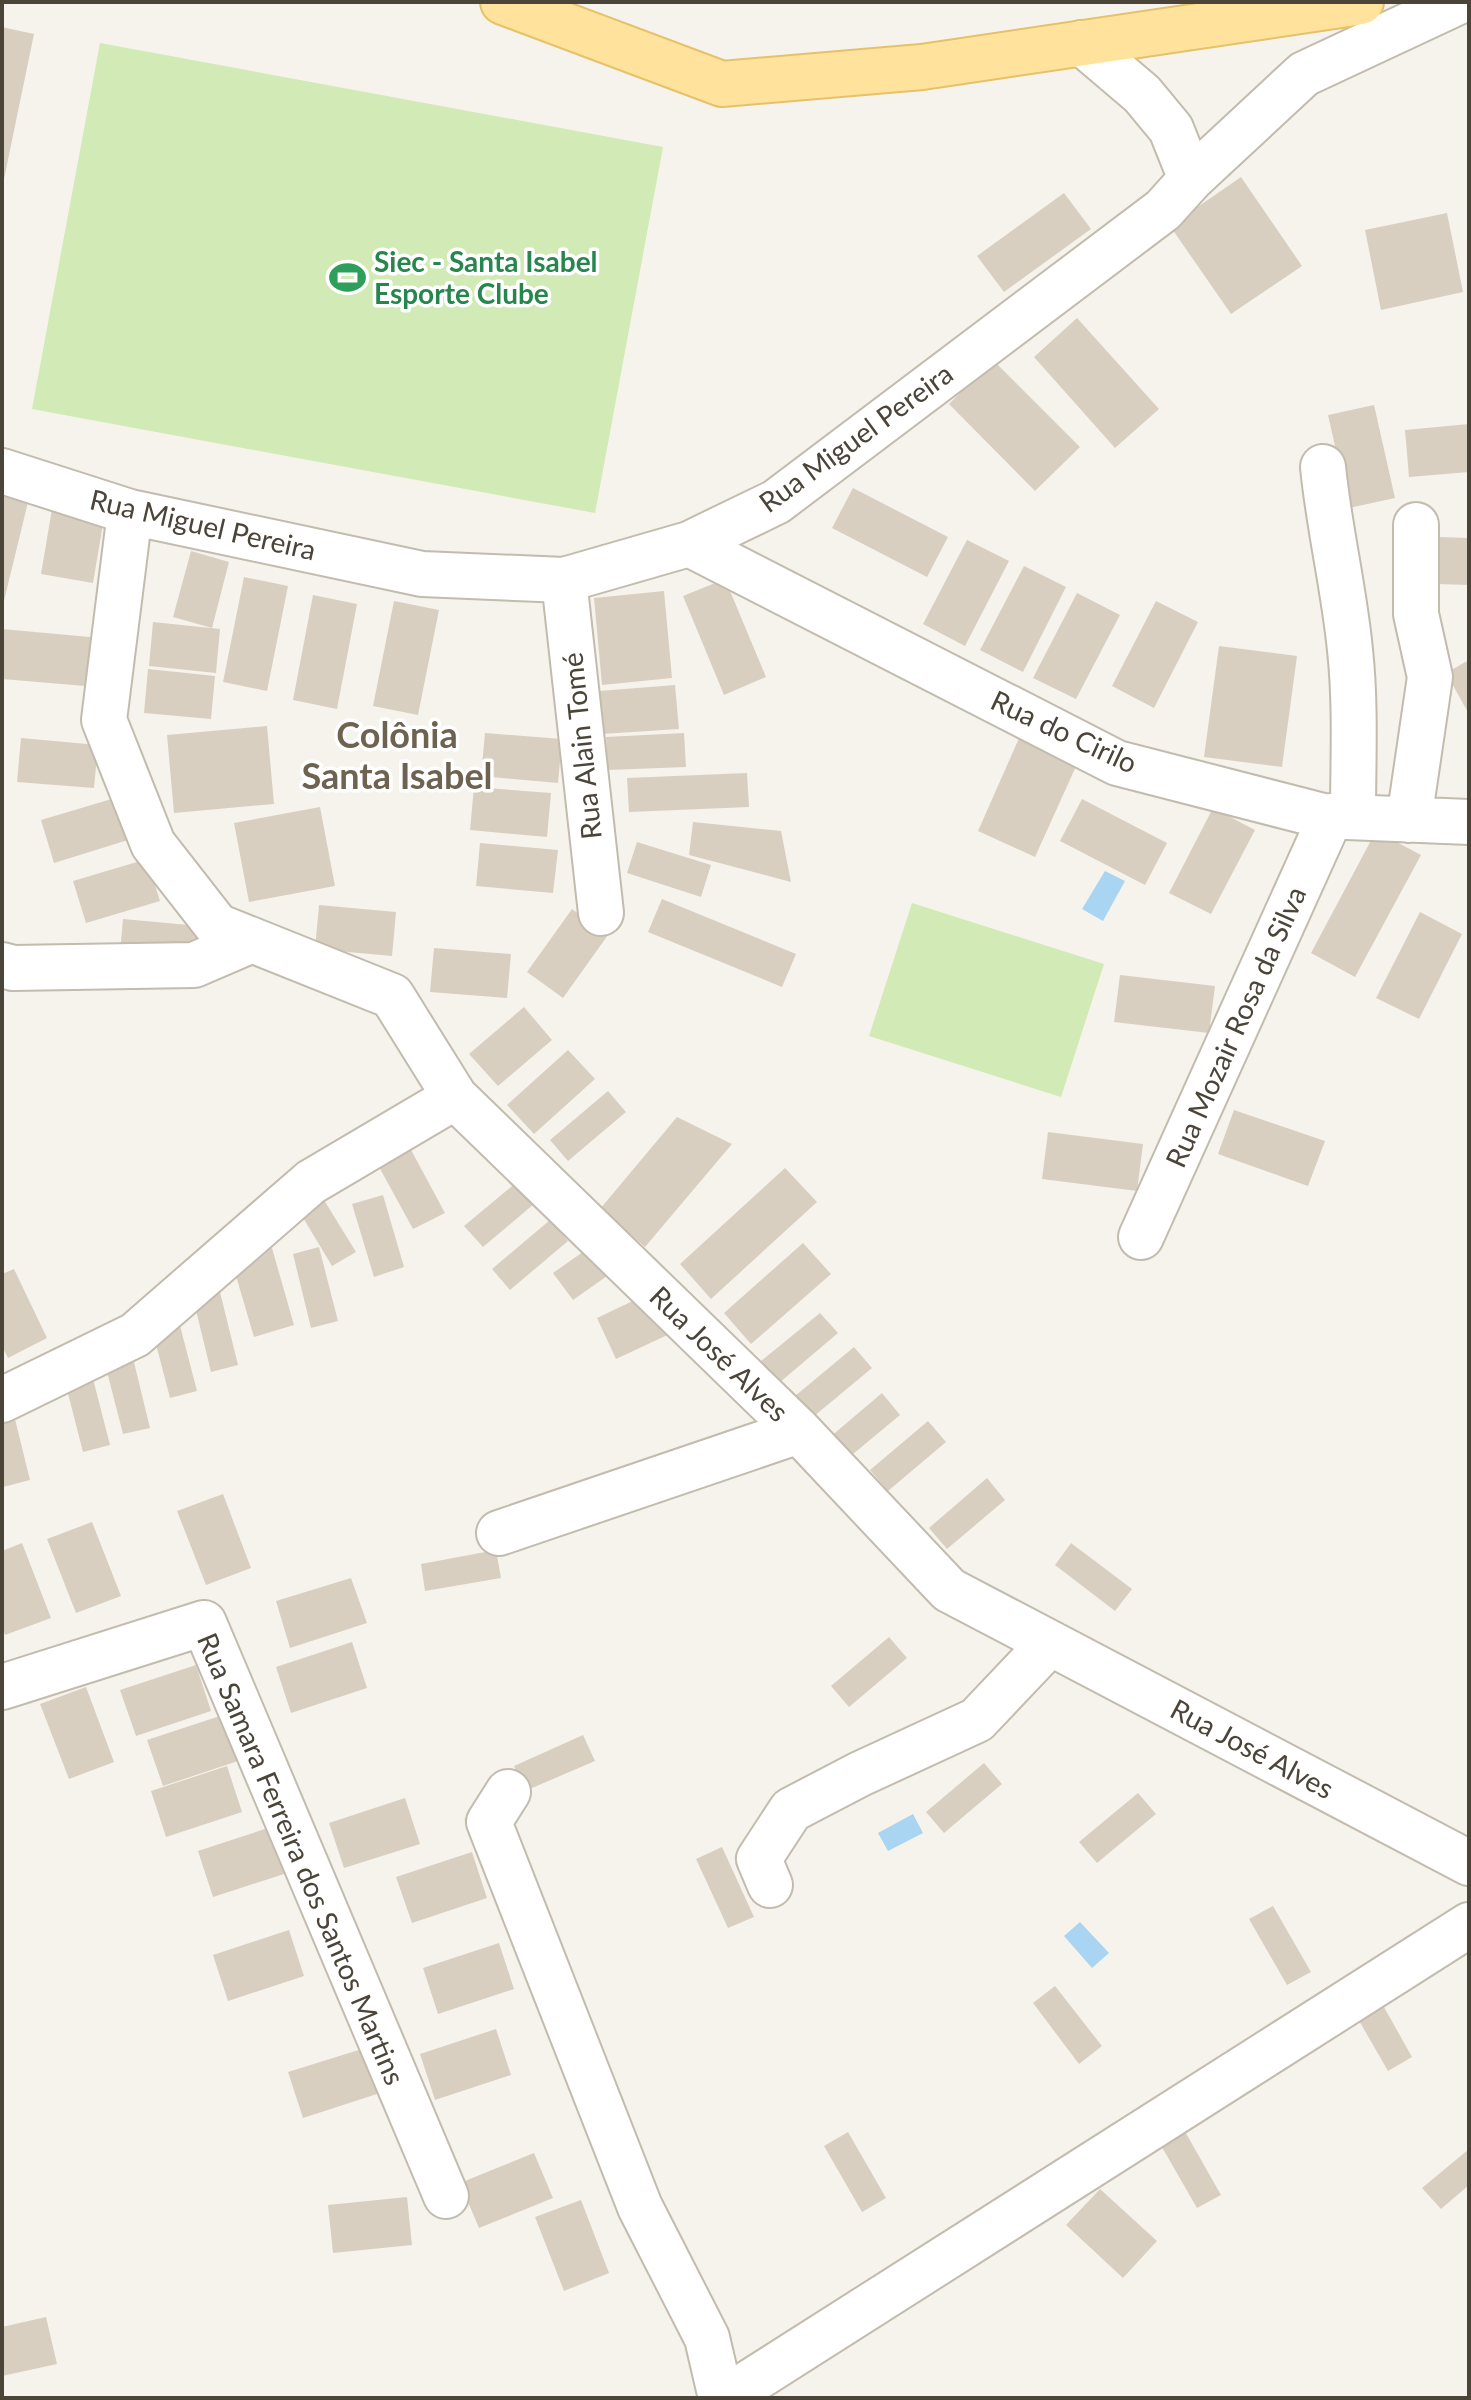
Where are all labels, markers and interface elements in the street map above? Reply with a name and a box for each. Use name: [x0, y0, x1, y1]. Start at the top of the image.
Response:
place label: Siec - Santa Isabel Esporte Clube: [374, 244, 598, 310]
sports icon: Siec - Santa Isabel Esporte Clube: [329, 259, 367, 297]
street label: Rua Miguel Pereira: [752, 356, 959, 519]
street label: Rua Miguel Pereira: [87, 482, 319, 567]
street label: Rua Alain Tomé: [554, 651, 608, 841]
street label: Rua do Cirilo: [986, 682, 1143, 780]
district label: Colônia Santa Isabel: [301, 712, 493, 797]
street label: Rua Mozair Rosa da Silva: [1158, 881, 1312, 1172]
street label: Rua José Alves: [643, 1279, 796, 1428]
street label: Rua Samara Ferreira dos Santos Martins: [191, 1628, 413, 2090]
street label: Rua José Alves: [1165, 1691, 1340, 1805]

